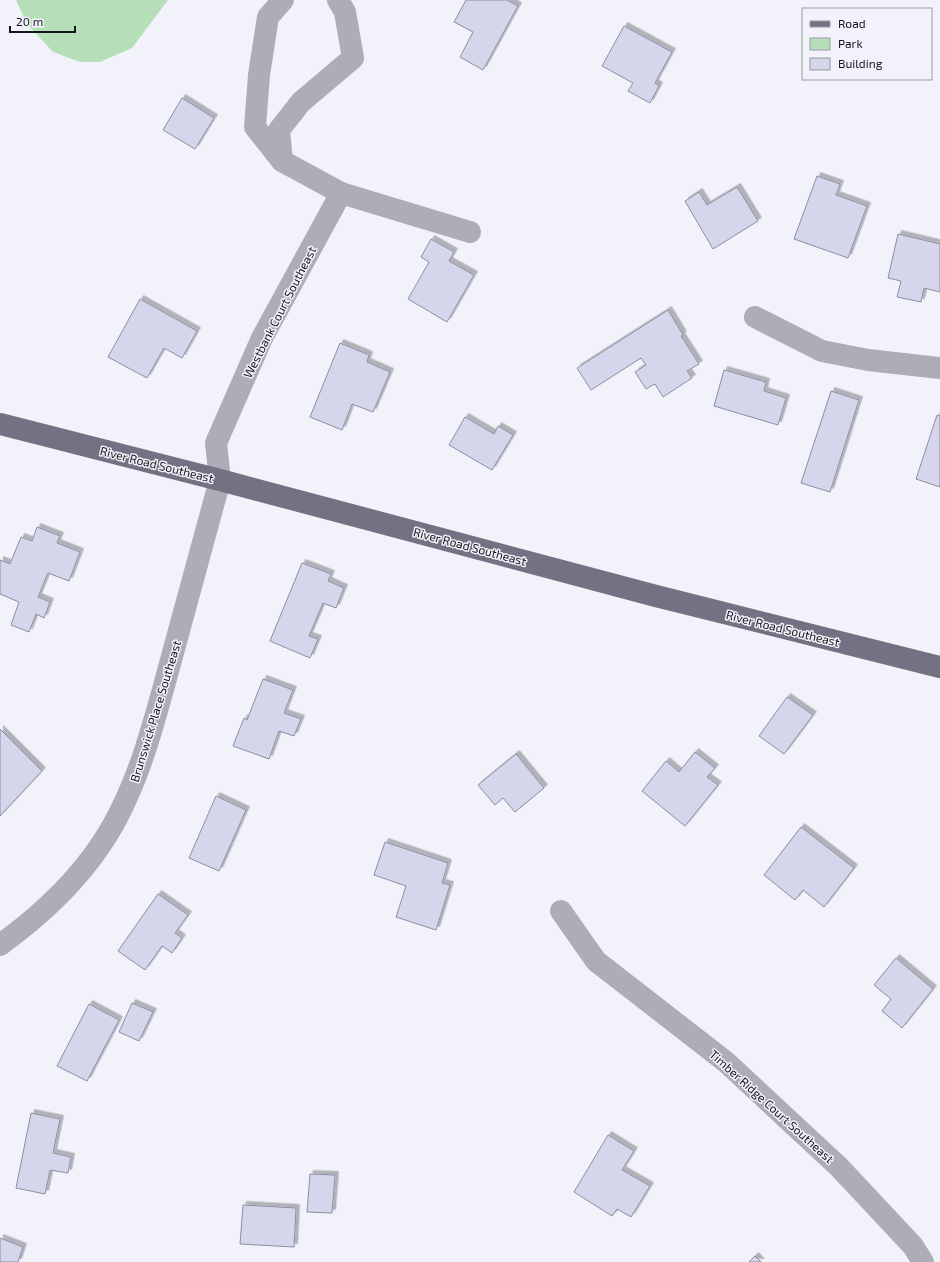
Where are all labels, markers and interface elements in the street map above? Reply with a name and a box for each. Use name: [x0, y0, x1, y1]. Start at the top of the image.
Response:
scale bar: [10, 8, 75, 34]
legend: [802, 8, 932, 80]
text: 20 m: [16, 14, 43, 28]
text: Road: [838, 16, 866, 30]
text: Park: [838, 36, 863, 50]
text: Building: [838, 56, 883, 70]
street label: Westbank Court Southeast: [240, 244, 318, 380]
street label: River Road Southeast: [99, 443, 216, 485]
street label: River Road Southeast: [412, 524, 528, 568]
street label: River Road Southeast: [725, 607, 842, 649]
street label: Brunswick Place Southeast: [127, 638, 183, 783]
street label: Timber Ridge Court Southeast: [707, 1047, 837, 1166]

